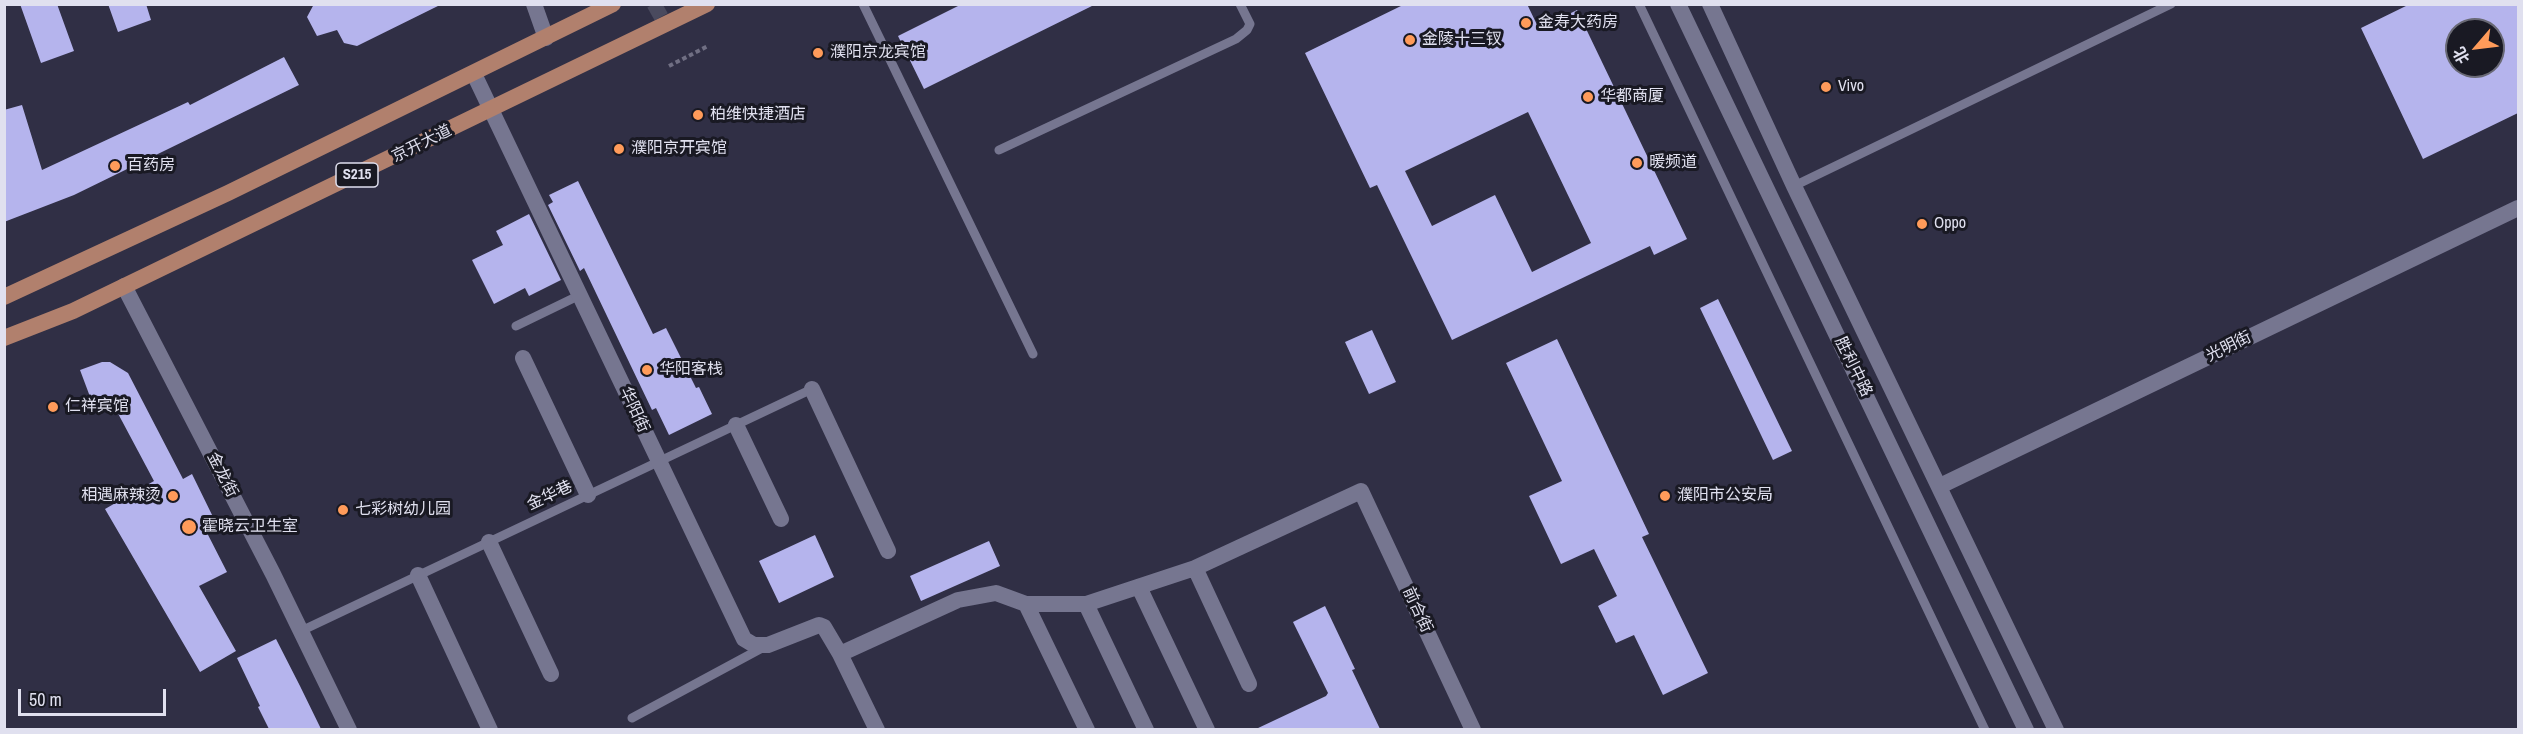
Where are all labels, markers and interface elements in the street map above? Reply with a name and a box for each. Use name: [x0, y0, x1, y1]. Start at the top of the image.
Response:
place label: 金寿大药房: [1538, 13, 1618, 33]
marker: 金寿大药房: [1519, 16, 1533, 30]
north arrow: [2445, 18, 2505, 78]
place label: 金陵十三钗: [1422, 30, 1502, 50]
marker: 金陵十三钗: [1403, 33, 1417, 47]
place label: 濮阳京龙宾馆: [830, 43, 926, 63]
text: 北: [2447, 43, 2474, 68]
marker: 濮阳京龙宾馆: [811, 46, 825, 60]
place label: Vivo: [1838, 77, 1864, 97]
marker: Vivo: [1819, 80, 1833, 94]
place label: 华都商厦: [1600, 87, 1664, 107]
marker: 华都商厦: [1581, 90, 1595, 104]
place label: 柏维快捷酒店: [710, 105, 806, 125]
marker: 柏维快捷酒店: [691, 108, 705, 122]
street label: 京开大道: [389, 121, 455, 167]
place label: 濮阳京开宾馆: [631, 139, 727, 159]
marker: 濮阳京开宾馆: [612, 142, 626, 156]
place label: 暖频道: [1649, 153, 1697, 173]
place label: 百药房: [127, 156, 175, 176]
marker: 暖频道: [1630, 156, 1644, 170]
marker: 百药房: [108, 159, 122, 173]
road number: S215: [336, 163, 378, 187]
place label: Oppo: [1934, 214, 1966, 234]
marker: Oppo: [1915, 217, 1929, 231]
street label: 光明街: [2203, 328, 2255, 366]
street label: 胜利中路: [1830, 334, 1876, 400]
place label: 华阳客栈: [659, 360, 723, 380]
marker: 华阳客栈: [640, 363, 654, 377]
street label: 华阳街: [615, 384, 653, 436]
place label: 仁祥宾馆: [65, 397, 129, 417]
marker: 仁祥宾馆: [46, 400, 60, 414]
street label: 金龙街: [203, 449, 241, 501]
street label: 金华巷: [524, 477, 576, 515]
place label: 相遇麻辣烫: [81, 486, 161, 506]
place label: 濮阳市公安局: [1677, 486, 1773, 506]
marker: 相遇麻辣烫: [166, 489, 180, 503]
marker: 濮阳市公安局: [1658, 489, 1672, 503]
place label: 七彩树幼儿园: [355, 500, 451, 520]
marker: 七彩树幼儿园: [336, 503, 350, 517]
place label: 霍晓云卫生室: [202, 517, 298, 537]
marker: 霍晓云卫生室: [180, 518, 198, 536]
street label: 前合街: [1398, 584, 1436, 636]
scale bar: [21, 677, 170, 715]
text: 50 m: [29, 687, 62, 712]

